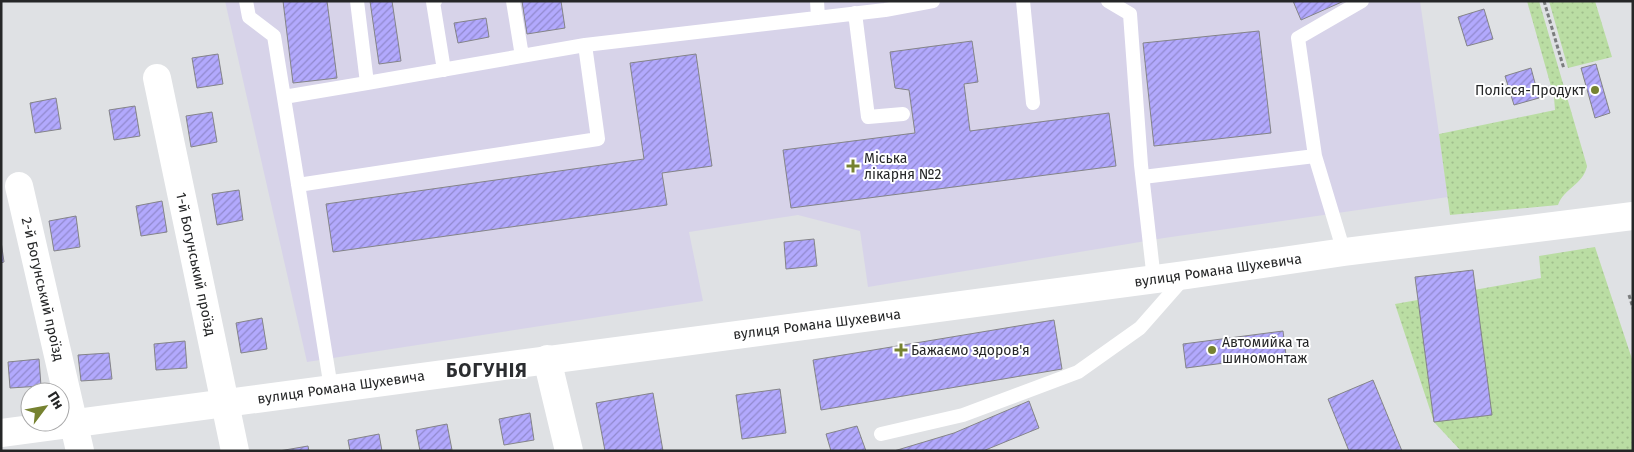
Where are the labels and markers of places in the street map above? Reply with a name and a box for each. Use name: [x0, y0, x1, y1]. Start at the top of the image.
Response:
place label: Полісся-Продукт: [1475, 82, 1586, 99]
marker: Полісся-Продукт: [1589, 84, 1601, 96]
place label: Міська лікарня №2: [864, 150, 941, 183]
marker: Міська лікарня №2: [846, 159, 860, 173]
place label: Автомийка та шиномонтаж: [1222, 334, 1310, 367]
place label: Бажаємо здоров'я: [911, 342, 1030, 359]
marker: Бажаємо здоров'я: [895, 344, 907, 356]
marker: Автомийка та шиномонтаж: [1206, 344, 1218, 356]

